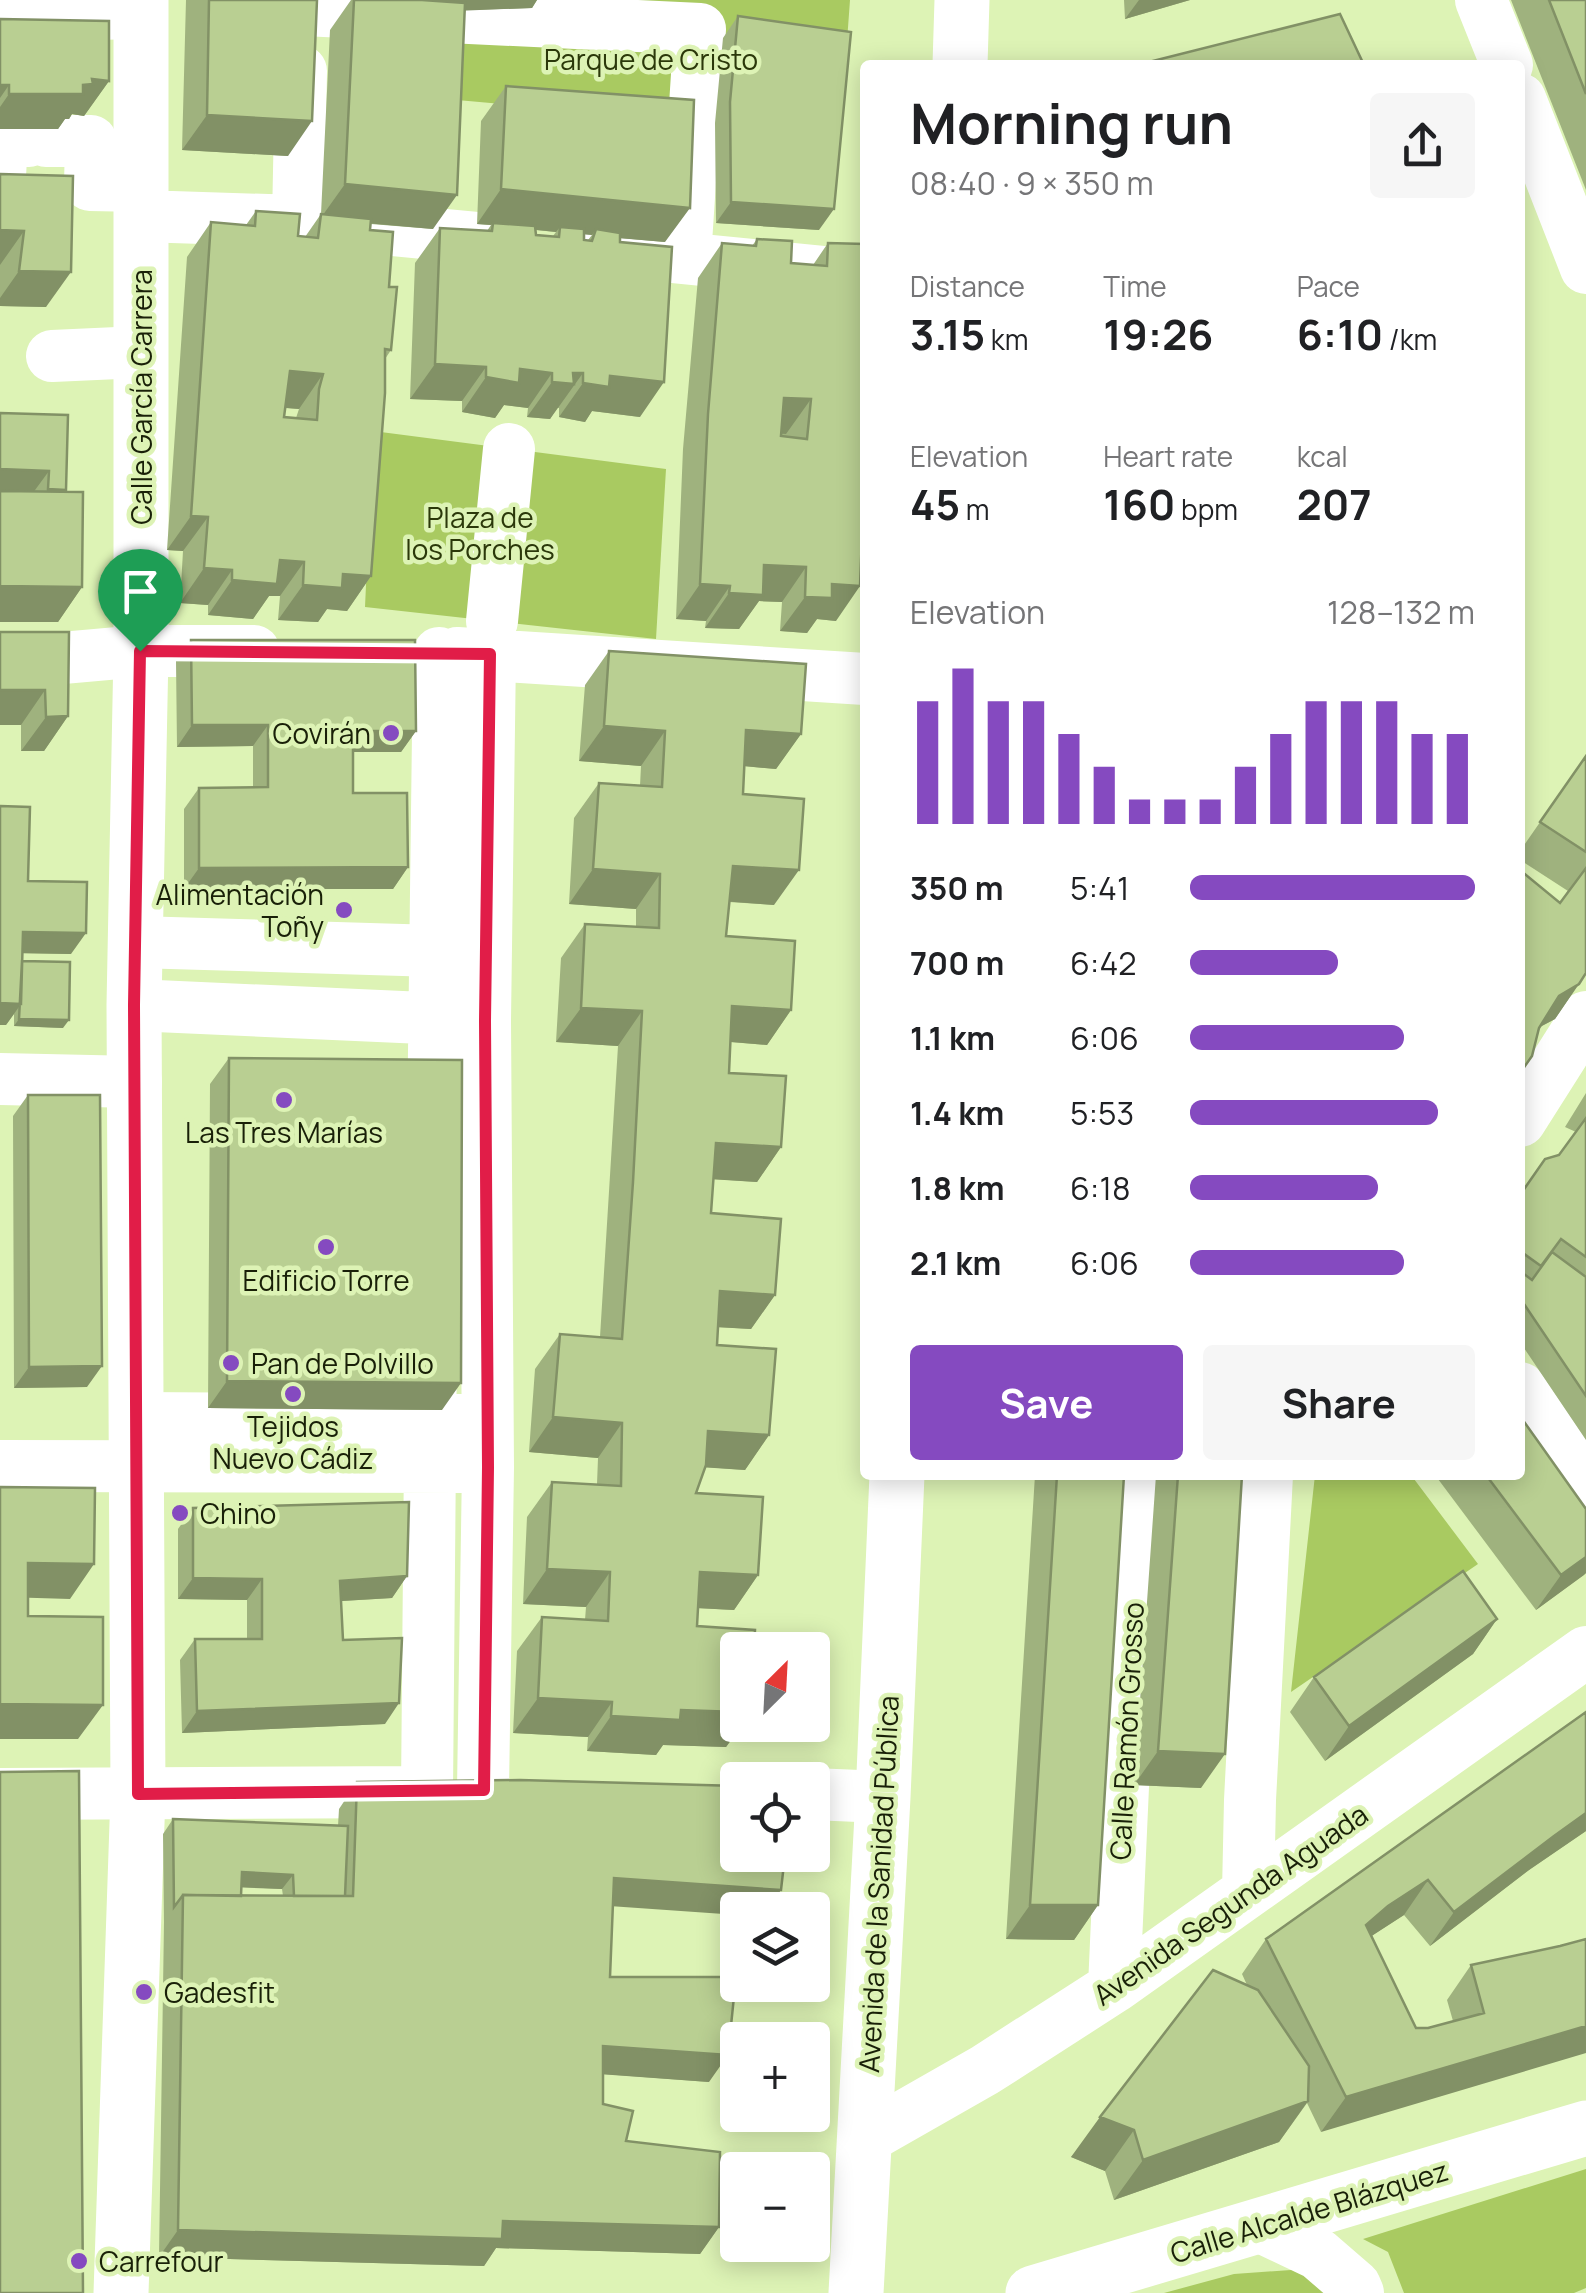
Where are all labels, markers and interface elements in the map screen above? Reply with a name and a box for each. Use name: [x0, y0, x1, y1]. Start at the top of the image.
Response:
park label: Parque de Cristo: [544, 40, 758, 78]
text: Morning run: [910, 85, 1233, 161]
button: share: [1370, 93, 1475, 198]
text: 08:40 · 9 × 350 m: [910, 161, 1154, 205]
text: Distance: [910, 267, 1025, 305]
text: Time: [1103, 267, 1167, 305]
text: Pace: [1297, 267, 1360, 305]
street label: Calle García Carrera: [122, 269, 160, 525]
text: 3.15: [910, 305, 985, 363]
text: 19:26: [1103, 305, 1213, 363]
text: 6:10: [1297, 305, 1383, 363]
text: km: [985, 320, 1028, 358]
text: /km: [1383, 320, 1437, 358]
text: Elevation: [910, 437, 1028, 475]
text: Heart rate: [1103, 437, 1233, 475]
text: kcal: [1297, 437, 1348, 475]
text: 45: [910, 475, 960, 533]
text: 160: [1103, 475, 1175, 533]
text: 207: [1297, 475, 1372, 533]
text: m: [960, 490, 990, 528]
text: bpm: [1175, 490, 1238, 528]
park label: Plaza de los Porches: [405, 498, 555, 568]
pin: [98, 549, 183, 652]
icon: arrive: [113, 564, 168, 619]
text: Elevation: [910, 590, 1045, 634]
text: 128–132 m: [1327, 590, 1475, 634]
place label: Covirán: [272, 714, 371, 752]
marker: Covirán: [380, 722, 402, 744]
text: 350 m: [910, 866, 1004, 910]
text: 5:41: [1070, 866, 1129, 910]
place label: Alimentación Toñy: [155, 875, 324, 945]
marker: Alimentación Toñy: [333, 899, 355, 921]
text: 700 m: [910, 941, 1004, 985]
text: 6:42: [1070, 941, 1137, 985]
text: 1.1 km: [910, 1016, 995, 1060]
text: 6:06: [1070, 1016, 1139, 1060]
marker: Las Tres Marías: [273, 1089, 295, 1111]
text: 1.4 km: [910, 1091, 1004, 1135]
text: 5:53: [1070, 1091, 1134, 1135]
place label: Las Tres Marías: [185, 1113, 383, 1151]
text: 1.8 km: [910, 1166, 1004, 1210]
text: 6:18: [1070, 1166, 1130, 1210]
marker: Edificio Torre: [315, 1236, 337, 1258]
text: 2.1 km: [910, 1241, 1001, 1285]
text: 6:06: [1070, 1241, 1139, 1285]
place label: Edificio Torre: [242, 1261, 410, 1299]
place label: Pan de Polvillo: [251, 1344, 434, 1382]
button: Save: [910, 1345, 1183, 1460]
button: Share: [1203, 1345, 1475, 1460]
marker: Pan de Polvillo: [220, 1352, 242, 1374]
marker: Tejidos Nuevo Cádiz: [282, 1383, 304, 1405]
place label: Tejidos Nuevo Cádiz: [213, 1407, 373, 1477]
place label: Chino: [200, 1494, 276, 1532]
marker: Chino: [169, 1502, 191, 1524]
street label: Calle Ramón Grosso: [1100, 1601, 1152, 1861]
north arrow: [720, 1632, 830, 1742]
map controls: [720, 1632, 830, 2262]
street label: Avenida de la Sanidad Pública: [849, 1694, 907, 2074]
button: locate: [720, 1762, 830, 1872]
street label: Avenida Segunda Aguada: [1085, 1795, 1375, 2013]
button: layers: [720, 1892, 830, 2002]
place label: Gadesfit: [164, 1973, 275, 2011]
marker: Gadesfit: [133, 1981, 155, 2003]
button: +: [720, 2022, 830, 2132]
street label: Calle Alcalde Blázquez: [1165, 2151, 1453, 2271]
button: −: [720, 2152, 830, 2262]
place label: Carrefour: [99, 2242, 224, 2280]
marker: Carrefour: [68, 2250, 90, 2272]

